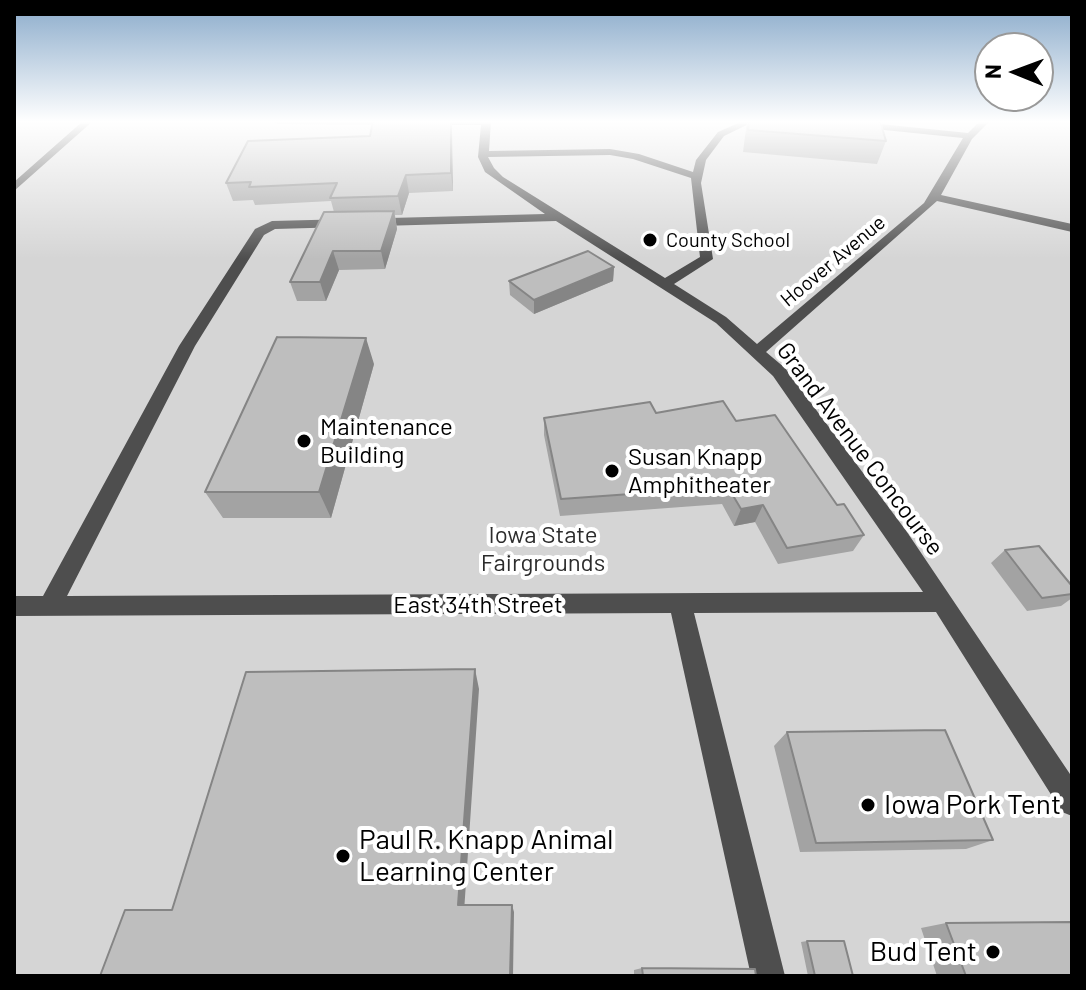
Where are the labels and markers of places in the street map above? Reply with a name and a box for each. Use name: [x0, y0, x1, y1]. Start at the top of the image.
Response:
place label: County School: [666, 228, 790, 252]
marker: County School: [641, 231, 659, 249]
place label: Maintenance Building: [320, 413, 453, 469]
marker: Maintenance Building: [295, 432, 313, 450]
place label: Susan Knapp Amphitheater: [628, 443, 771, 499]
marker: Susan Knapp Amphitheater: [603, 462, 621, 480]
place label: Iowa Pork Tent: [884, 788, 1061, 822]
marker: Iowa Pork Tent: [859, 796, 877, 814]
place label: Paul R. Knapp Animal Learning Center: [359, 823, 614, 889]
marker: Paul R. Knapp Animal Learning Center: [334, 847, 352, 865]
place label: Bud Tent: [870, 935, 977, 969]
marker: Bud Tent: [984, 943, 1002, 961]

